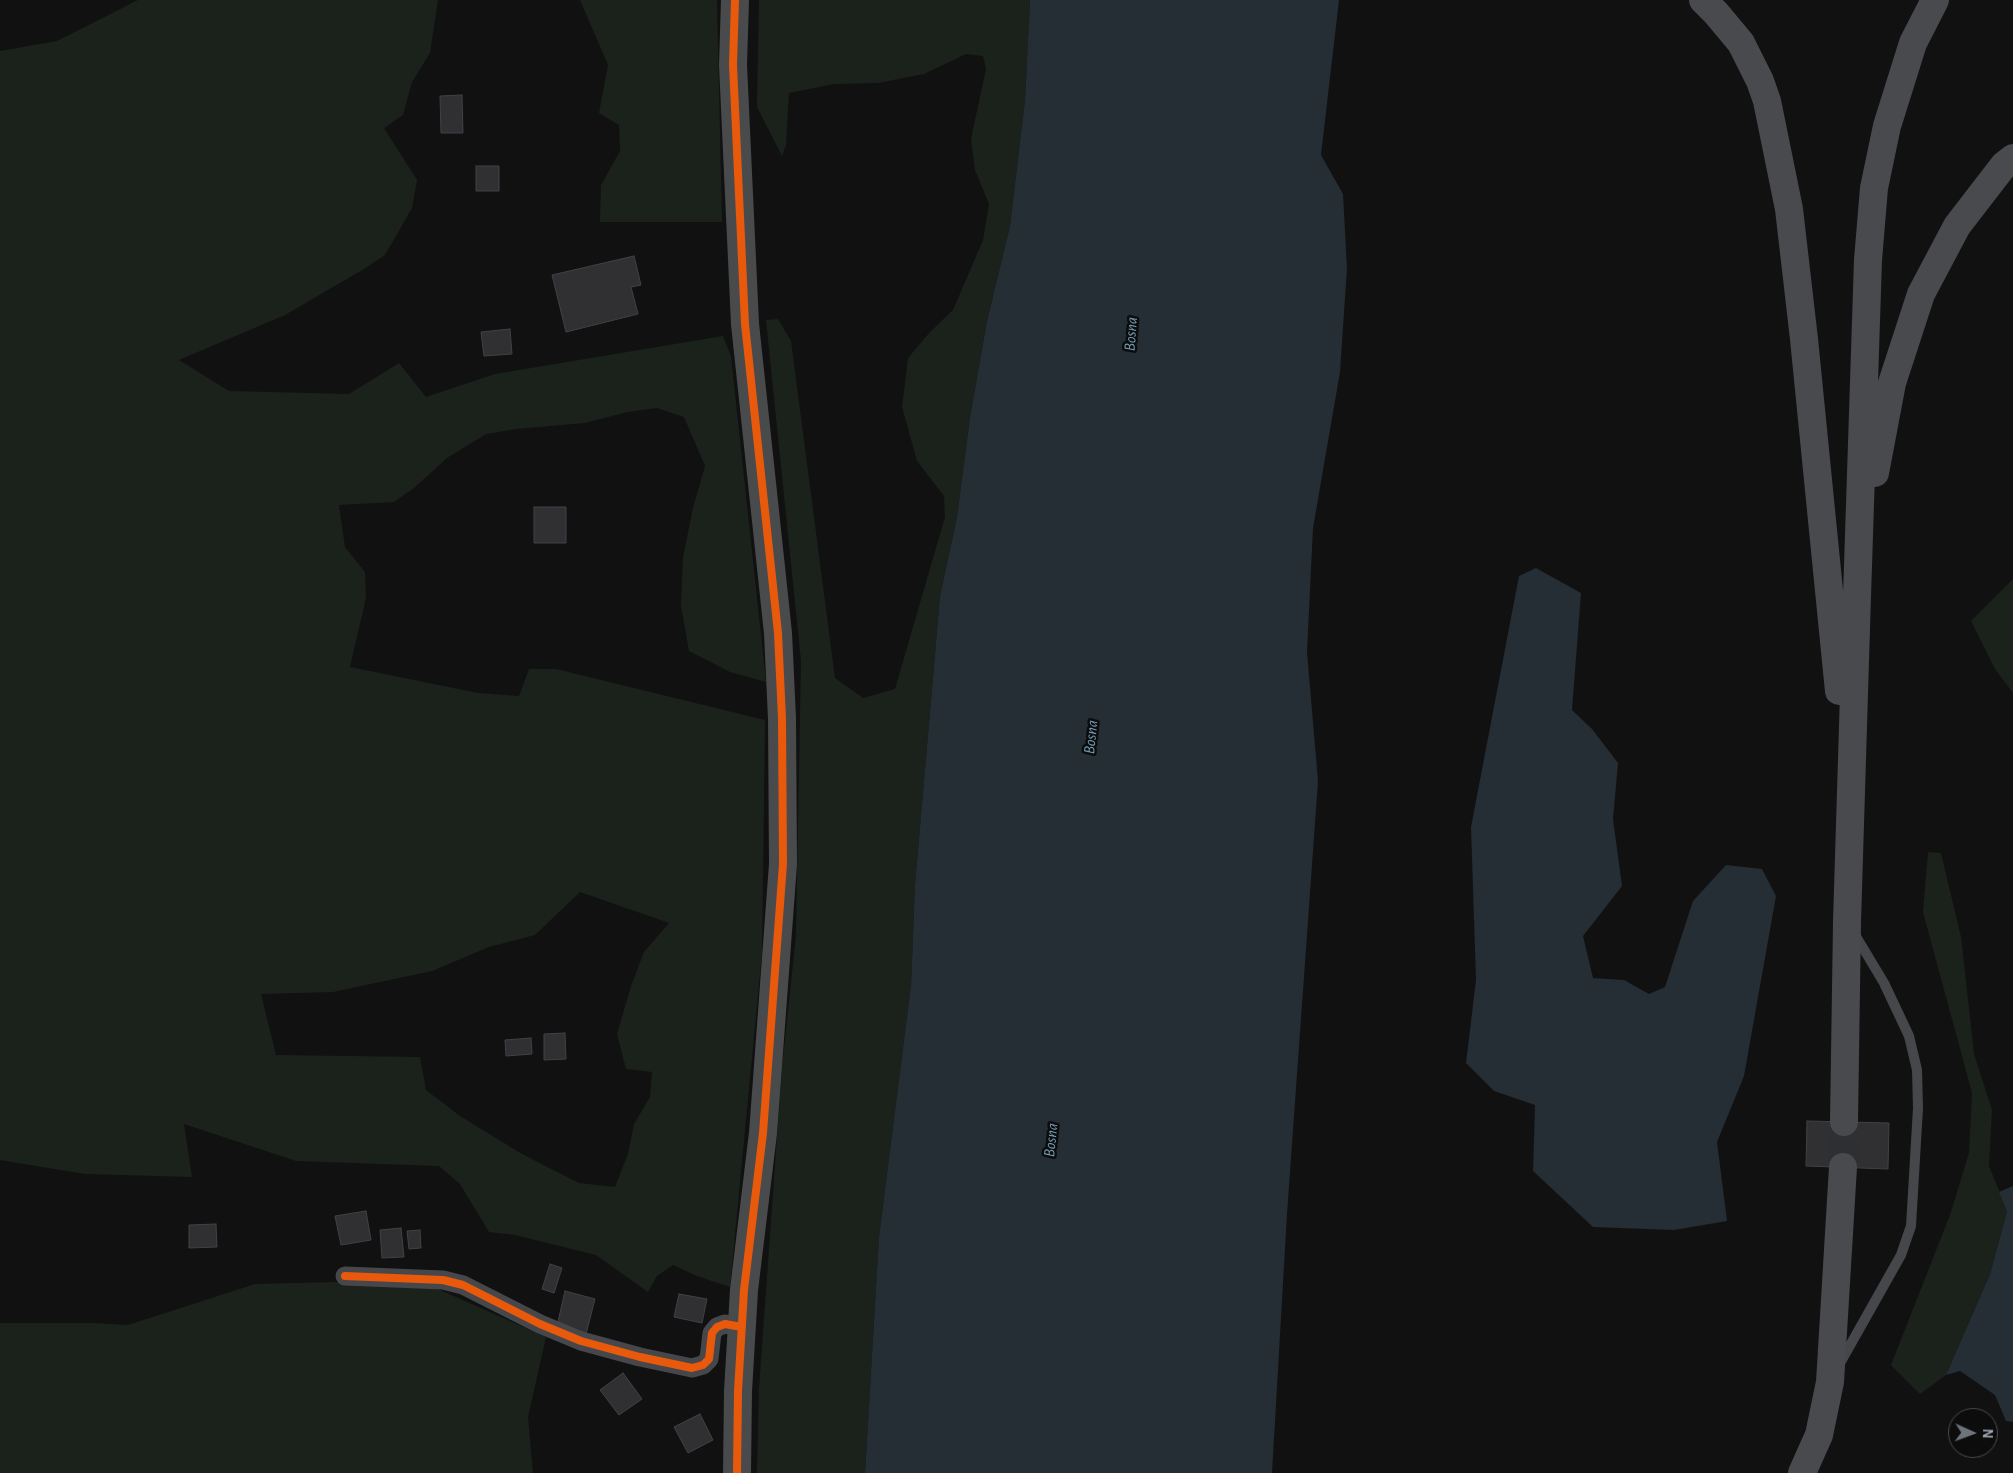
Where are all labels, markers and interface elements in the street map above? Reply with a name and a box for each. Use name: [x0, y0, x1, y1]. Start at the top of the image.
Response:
water label: Bosna: [1120, 316, 1142, 352]
water label: Bosna: [1080, 719, 1102, 755]
water label: Bosna: [1040, 1122, 1062, 1158]
north arrow: [1948, 1408, 1998, 1458]
text: N: [1980, 1428, 1994, 1439]

